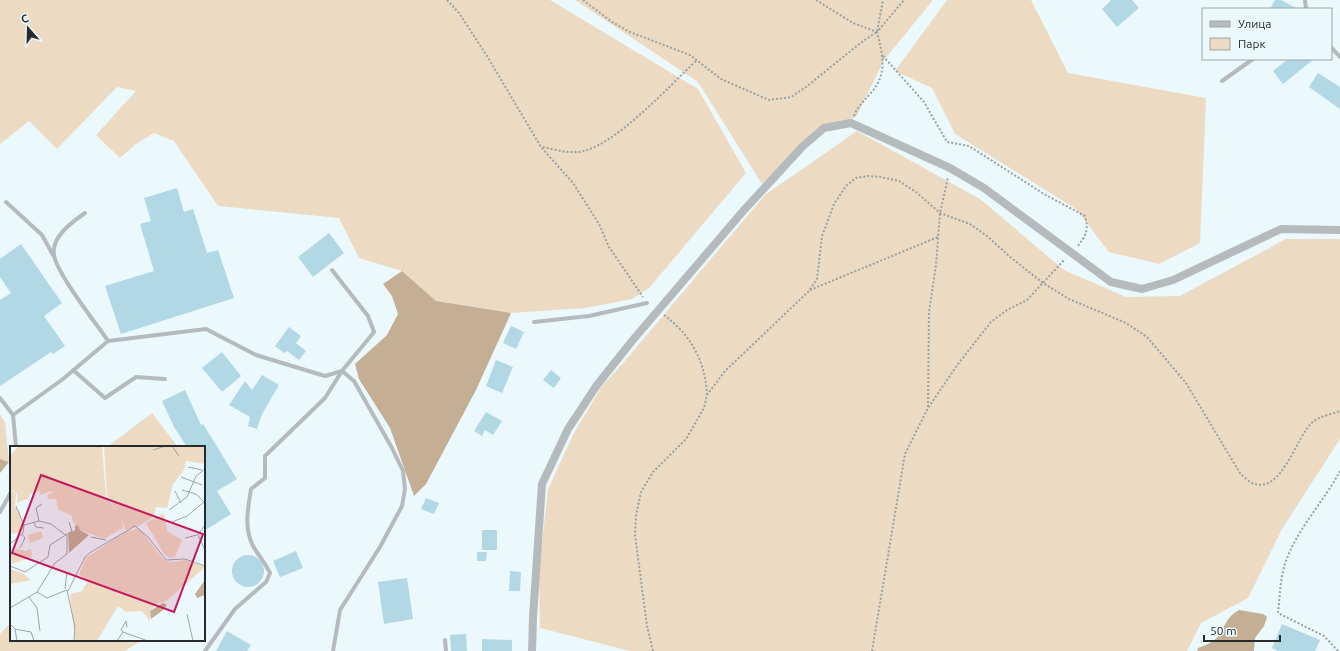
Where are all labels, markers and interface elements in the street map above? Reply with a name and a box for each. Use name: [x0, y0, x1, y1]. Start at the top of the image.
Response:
north arrow: [8, 8, 48, 48]
legend: [1202, 8, 1332, 60]
text: С: [19, 12, 30, 25]
text: Улица: [1238, 17, 1271, 30]
text: Парк: [1238, 37, 1266, 50]
inset map: [10, 446, 205, 641]
scale bar: [1204, 617, 1280, 643]
text: 50 m: [1210, 624, 1237, 637]

